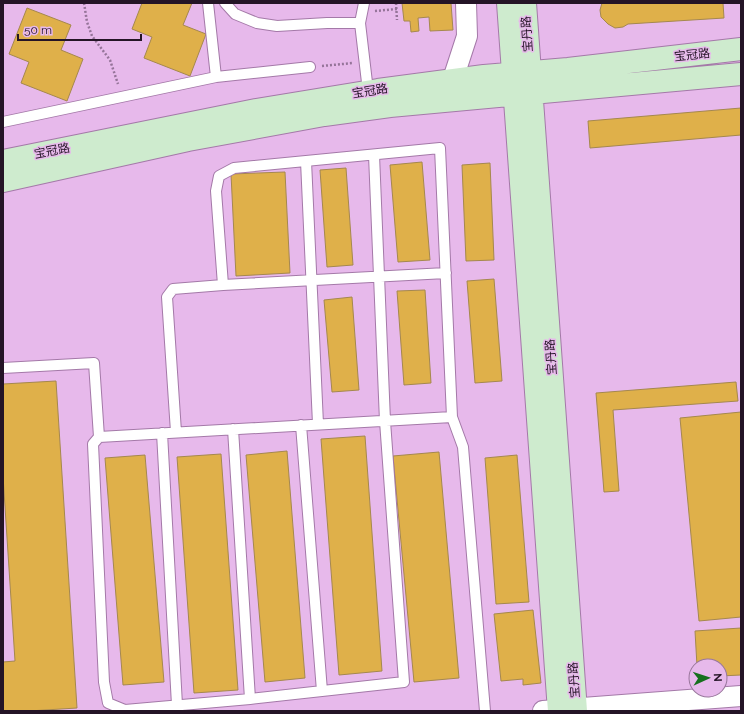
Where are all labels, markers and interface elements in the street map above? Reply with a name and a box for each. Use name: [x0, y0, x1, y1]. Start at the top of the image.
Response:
scale bar: [18, 16, 141, 42]
street label: 宝丹路: [519, 16, 535, 52]
text: 50 m: [24, 23, 52, 37]
street label: 宝冠路: [673, 46, 711, 64]
street label: 宝冠路: [351, 81, 389, 101]
street label: 宝冠路: [33, 141, 71, 161]
street label: 宝丹路: [543, 339, 559, 375]
north arrow: [688, 658, 728, 698]
street label: 宝丹路: [566, 662, 582, 698]
text: N: [711, 673, 724, 682]

